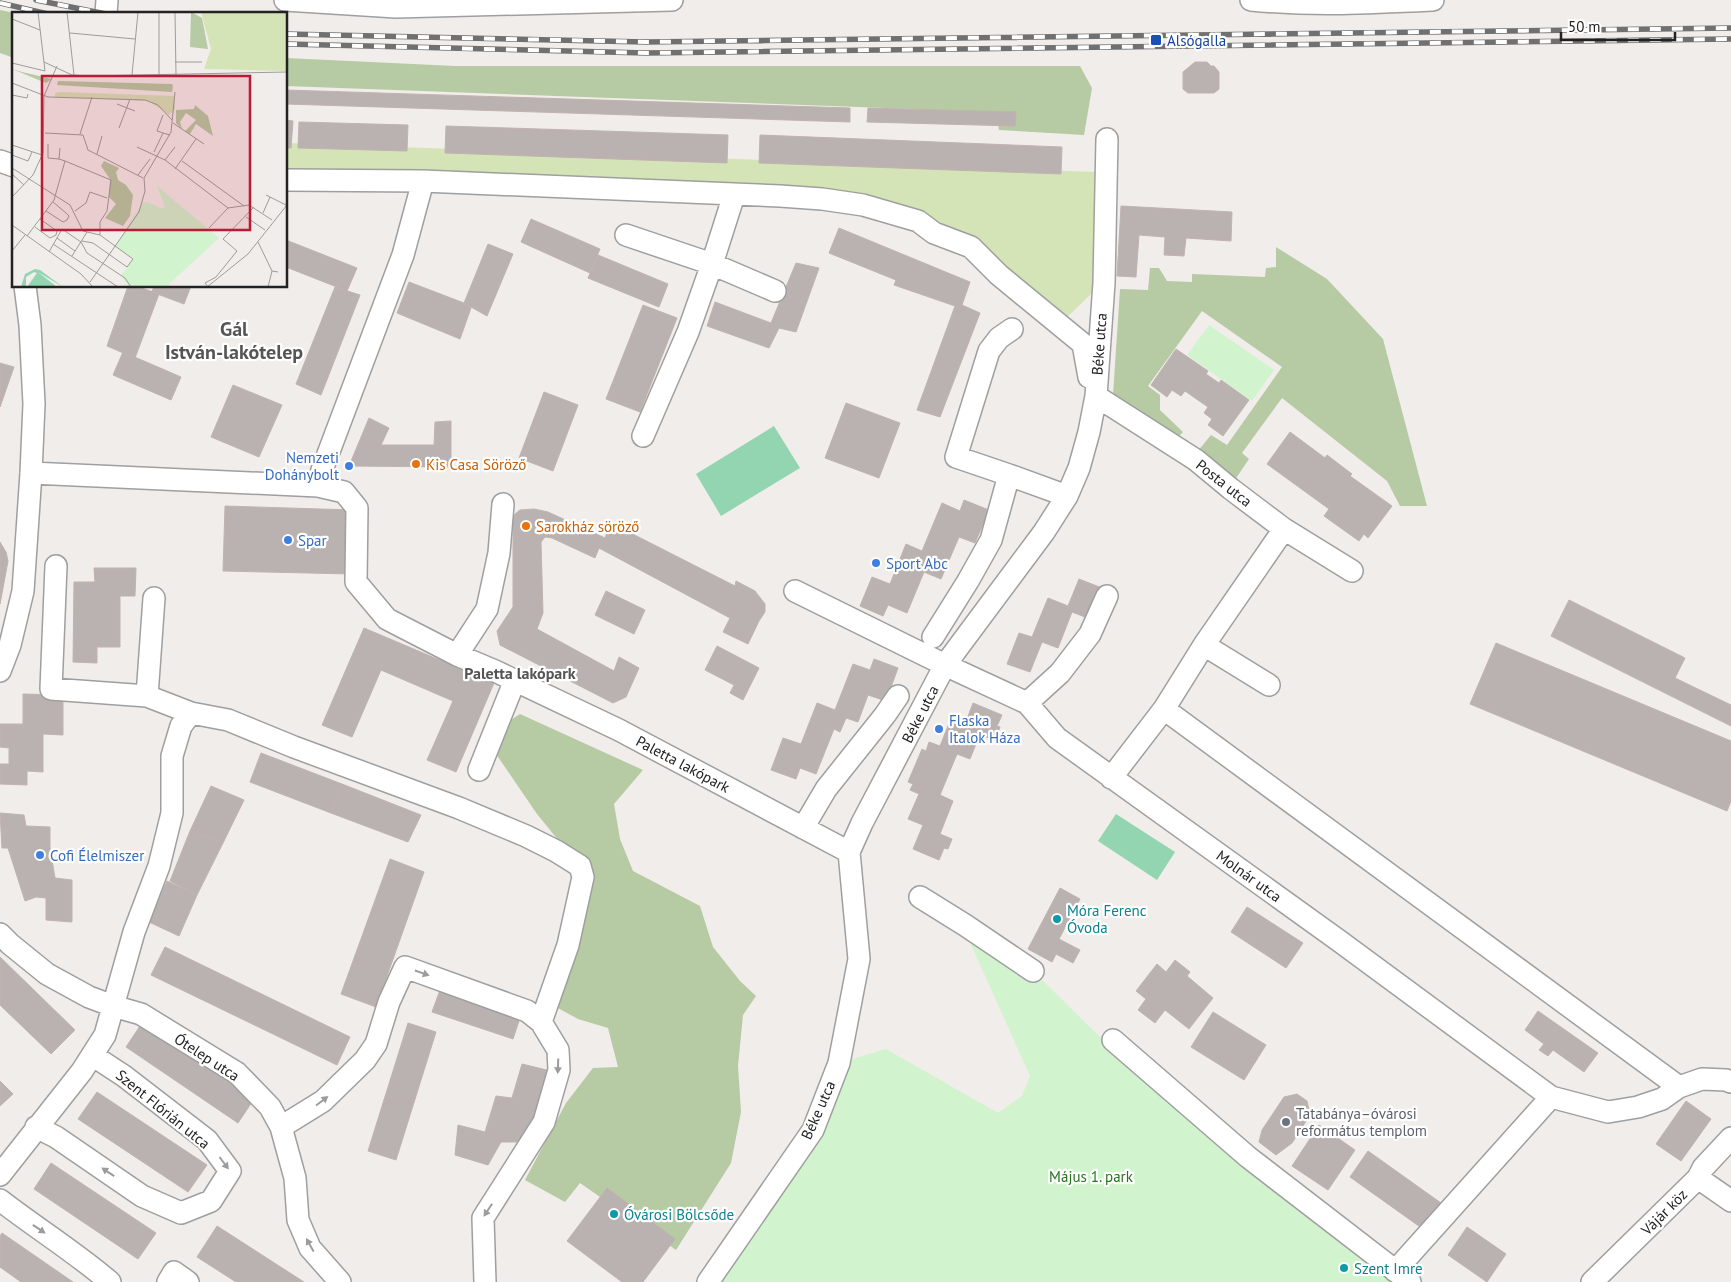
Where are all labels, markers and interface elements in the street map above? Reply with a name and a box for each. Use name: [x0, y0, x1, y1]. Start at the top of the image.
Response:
scale bar: [1561, 10, 1675, 42]
inset map: [12, 12, 288, 288]
text: 50 m: [1568, 17, 1601, 36]
place label: Alsógalla: [1167, 31, 1226, 50]
marker: Alsógalla: [1149, 33, 1163, 47]
street label: Béke utca: [1087, 312, 1111, 376]
district label: Gál István-lakótelep: [165, 316, 303, 365]
place label: Nemzeti Dohánybolt: [265, 448, 339, 484]
place label: Kis Casa Söröző: [426, 455, 526, 474]
street label: Posta utca: [1192, 455, 1256, 511]
marker: Kis Casa Söröző: [410, 458, 422, 470]
marker: Nemzeti Dohánybolt: [343, 460, 355, 472]
place label: Sarokház söröző: [536, 517, 639, 536]
marker: Sarokház söröző: [520, 520, 532, 532]
place label: Spar: [298, 531, 327, 550]
marker: Spar: [282, 534, 294, 546]
place label: Sport Abc: [886, 554, 948, 573]
marker: Sport Abc: [870, 557, 882, 569]
district label: Paletta lakópark: [464, 663, 576, 683]
street label: Béke utca: [897, 682, 943, 746]
place label: Flaska Italok Háza: [949, 711, 1021, 747]
marker: Flaska Italok Háza: [933, 723, 945, 735]
street label: Paletta lakópark: [633, 731, 734, 797]
place label: Cofi Élelmiszer: [50, 846, 144, 865]
street label: Molnár utca: [1213, 846, 1285, 906]
marker: Cofi Élelmiszer: [34, 849, 46, 861]
place label: Móra Ferenc Óvoda: [1067, 901, 1147, 937]
marker: Móra Ferenc Óvoda: [1051, 913, 1063, 925]
one-way arrow: [415, 969, 430, 977]
street label: Ótelep utca: [171, 1029, 243, 1085]
one-way arrow: [553, 1058, 561, 1074]
street label: Szent Flórián utca: [112, 1065, 214, 1153]
street label: Béke utca: [797, 1078, 839, 1142]
one-way arrow: [315, 1095, 328, 1106]
place label: Tatabánya–óvárosi református templom: [1296, 1104, 1427, 1140]
marker: Tatabánya–óvárosi református templom: [1280, 1116, 1292, 1128]
one-way arrow: [219, 1156, 229, 1170]
one-way arrow: [101, 1167, 114, 1177]
park label: Május 1. park: [1049, 1167, 1134, 1186]
street label: Vájár köz: [1636, 1185, 1691, 1240]
one-way arrow: [483, 1203, 492, 1216]
place label: Óvárosi Bölcsőde: [624, 1205, 734, 1224]
marker: Óvárosi Bölcsőde: [608, 1208, 620, 1220]
one-way arrow: [32, 1224, 46, 1234]
one-way arrow: [305, 1238, 314, 1251]
place label: Szent Imre: [1354, 1259, 1423, 1278]
marker: Szent Imre: [1338, 1262, 1350, 1274]

